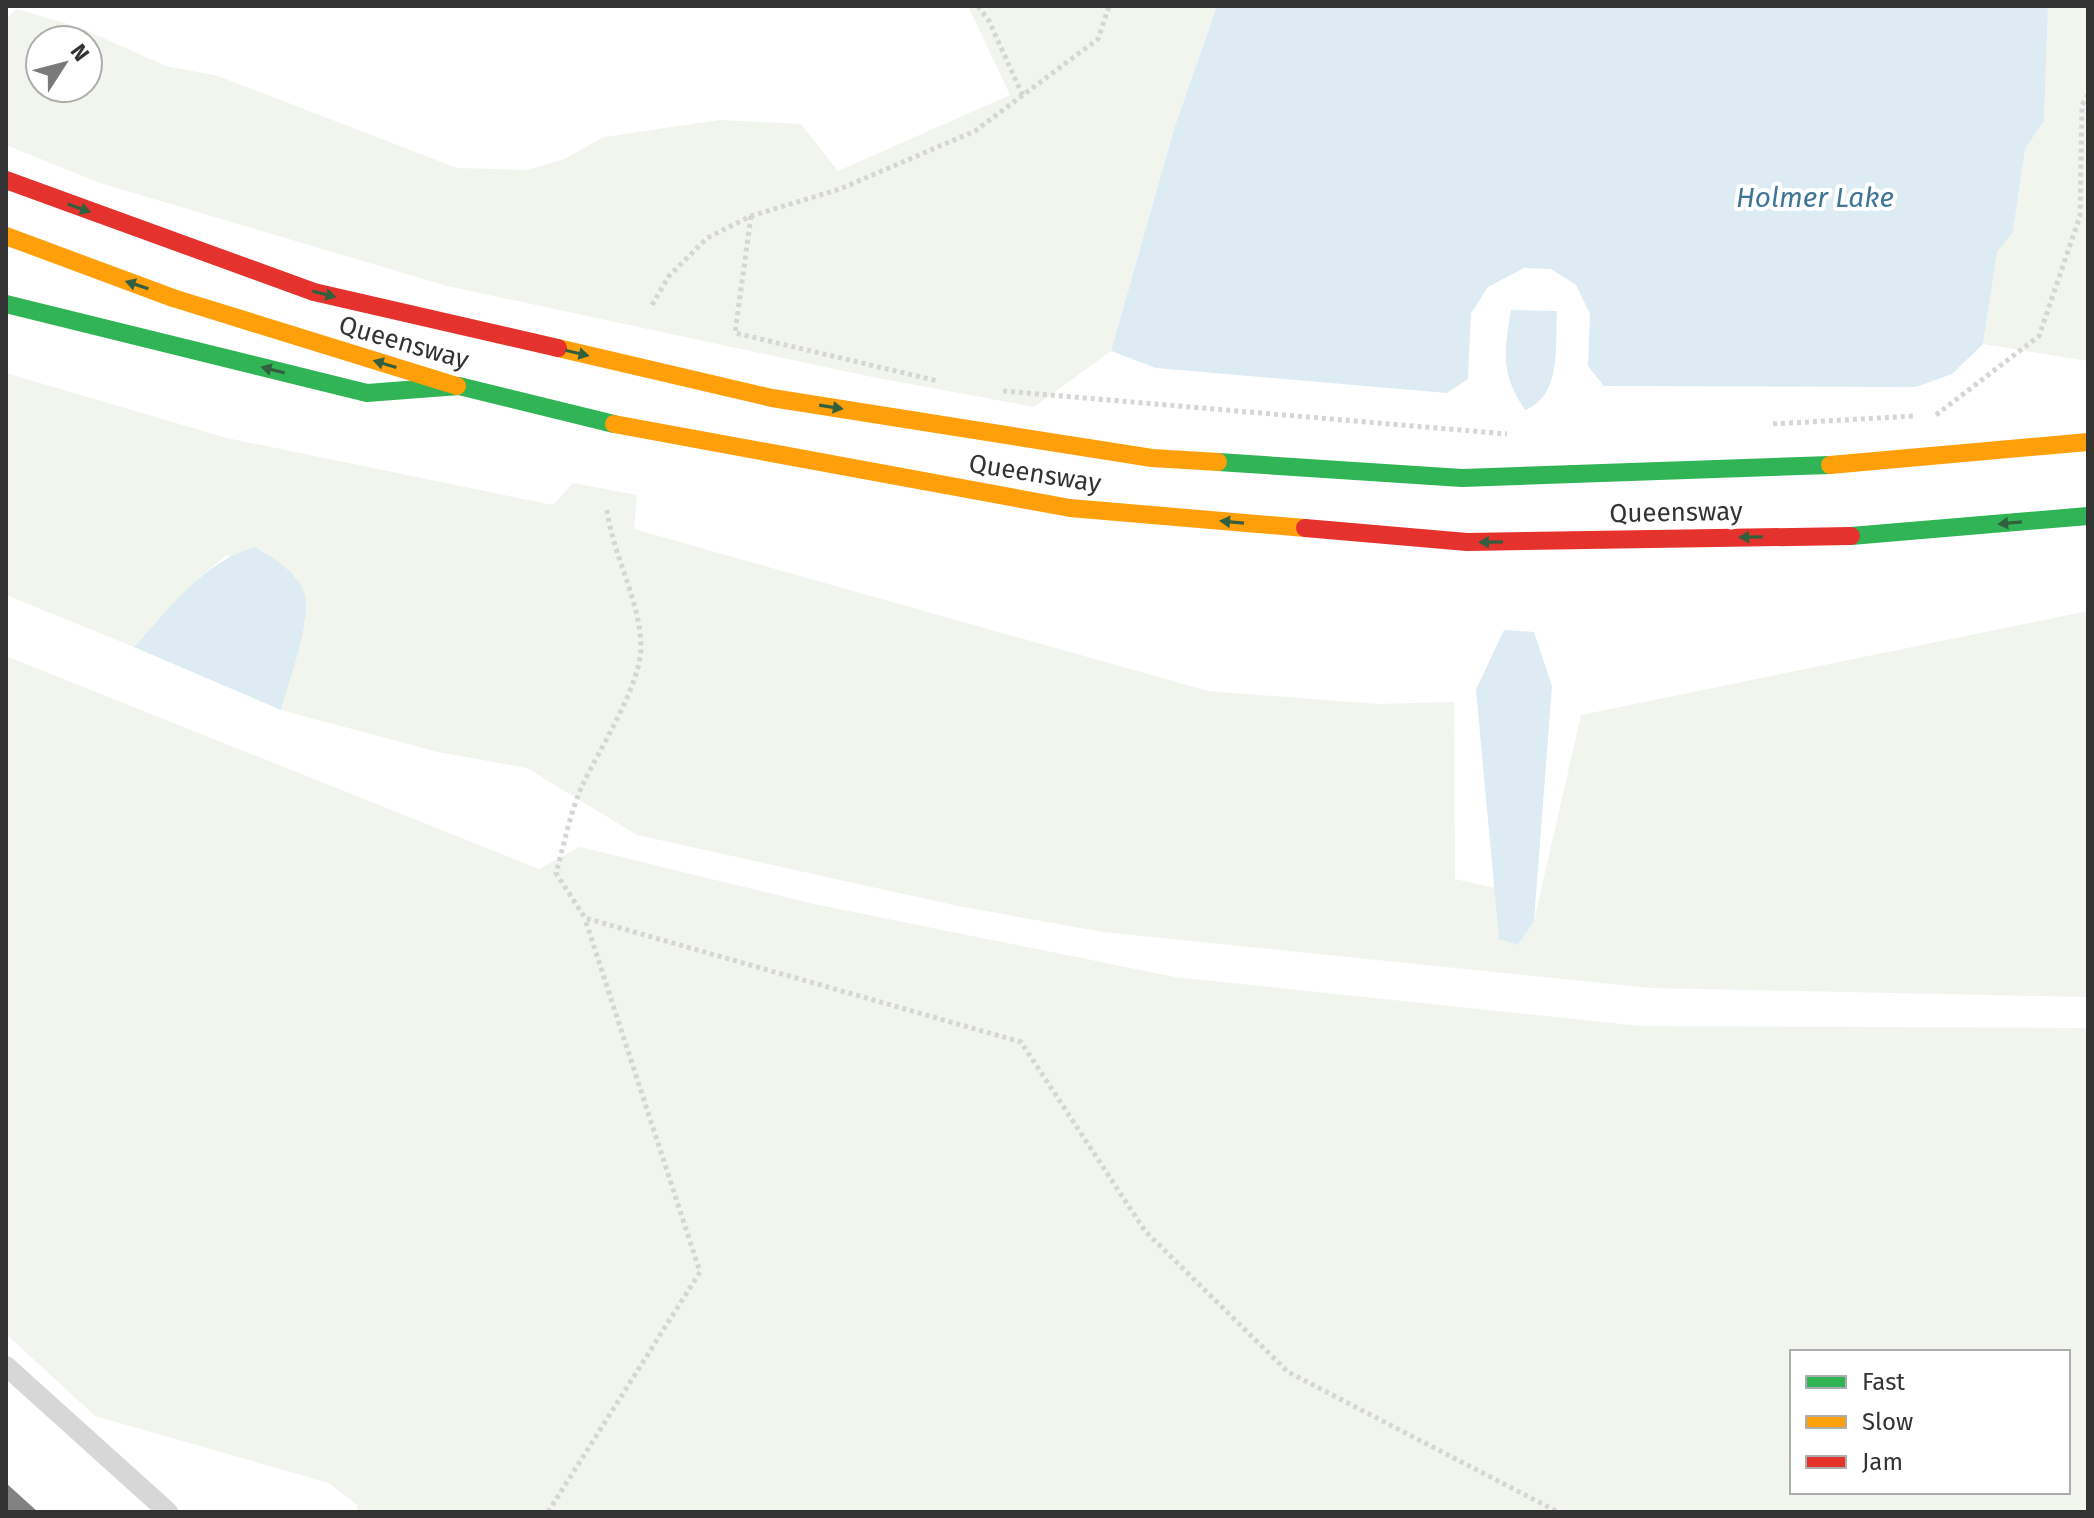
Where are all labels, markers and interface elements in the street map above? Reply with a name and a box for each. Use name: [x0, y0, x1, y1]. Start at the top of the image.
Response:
north arrow: [24, 24, 104, 104]
text: N: [65, 39, 95, 66]
water label: Holmer Lake: [1736, 181, 1894, 214]
one-way arrow: [67, 202, 91, 214]
one-way arrow: [125, 278, 149, 290]
one-way arrow: [312, 288, 337, 301]
street label: Queensway: [335, 309, 473, 376]
one-way arrow: [565, 347, 590, 360]
one-way arrow: [372, 357, 396, 370]
one-way arrow: [260, 363, 285, 376]
one-way arrow: [819, 402, 844, 414]
street label: Queensway: [967, 448, 1103, 499]
street label: Queensway: [1609, 496, 1743, 529]
one-way arrow: [1219, 515, 1244, 528]
one-way arrow: [1997, 517, 2022, 530]
one-way arrow: [1738, 531, 1763, 543]
one-way arrow: [1478, 535, 1503, 548]
legend: [1790, 1350, 2070, 1494]
text: Fast: [1862, 1368, 1905, 1396]
text: Slow: [1862, 1408, 1913, 1436]
text: Jam: [1862, 1448, 1903, 1476]

